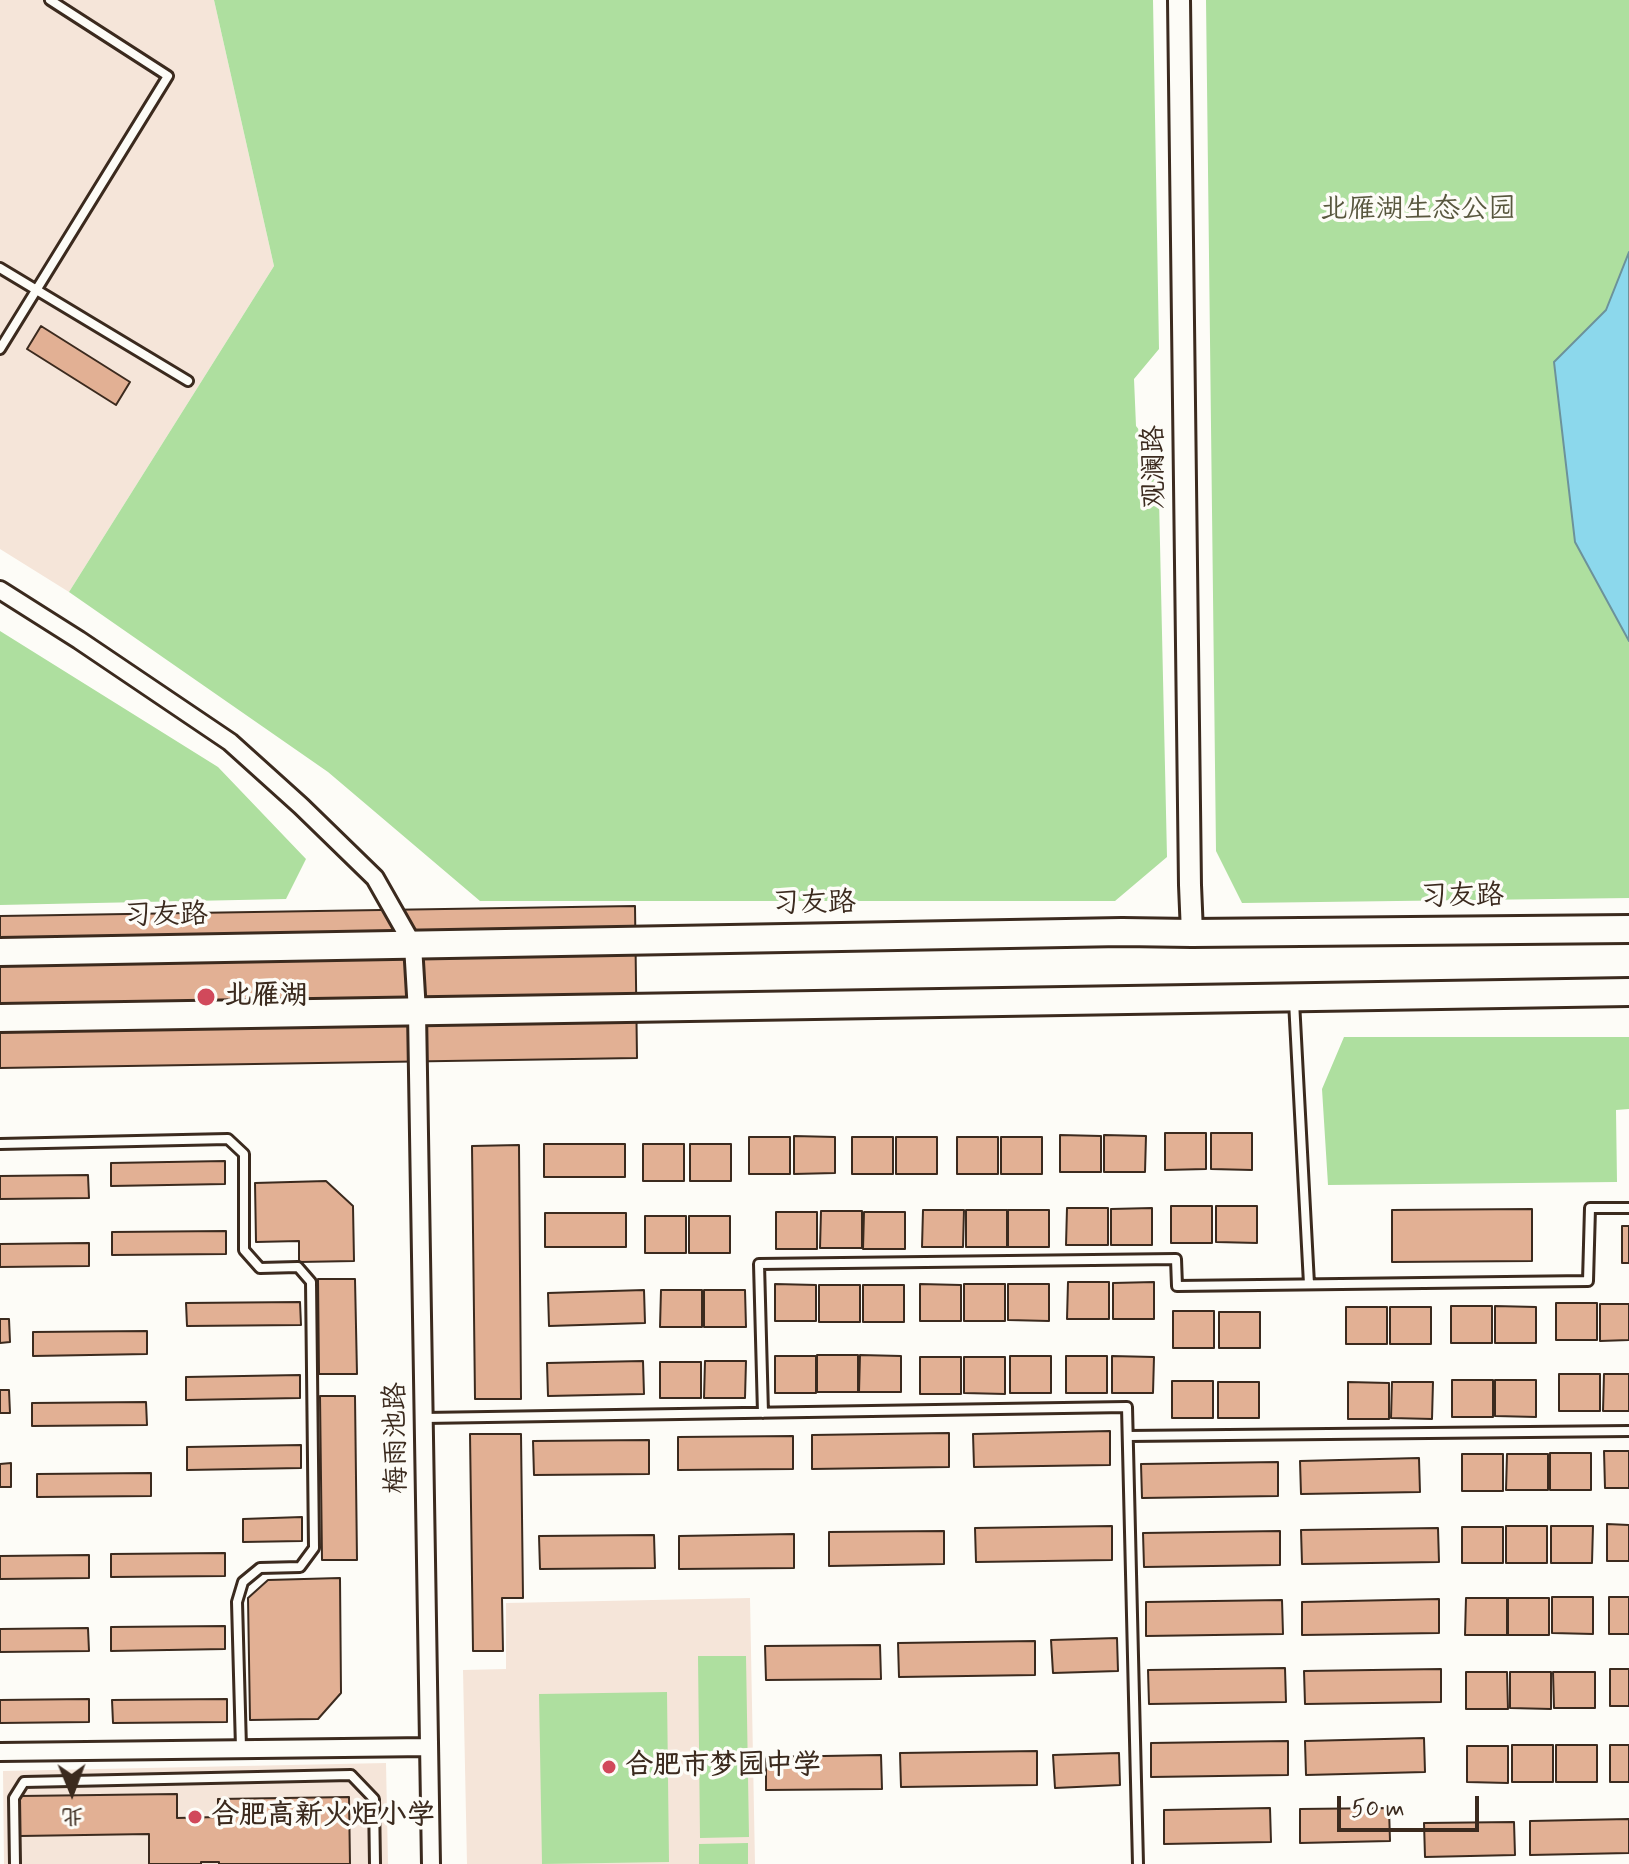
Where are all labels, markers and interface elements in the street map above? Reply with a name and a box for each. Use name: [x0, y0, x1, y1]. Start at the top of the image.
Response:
park label: 北雁湖生态公园: [1320, 194, 1516, 228]
street label: 观澜路: [1138, 425, 1174, 509]
street label: 习友路: [1420, 880, 1504, 916]
street label: 习友路: [772, 887, 856, 923]
street label: 习友路: [124, 899, 208, 935]
place label: 北雁湖: [224, 980, 308, 1014]
marker: 北雁湖: [195, 986, 217, 1008]
street label: 梅雨池路: [380, 1382, 416, 1494]
place label: 合肥市梦园中学: [625, 1750, 821, 1784]
north arrow: [32, 1752, 112, 1832]
marker: 合肥市梦园中学: [600, 1758, 618, 1776]
scale bar: [1341, 1780, 1483, 1830]
text: 50 m: [1351, 1794, 1405, 1825]
place label: 合肥高新火炬小学: [211, 1800, 435, 1834]
text: 北: [61, 1802, 84, 1830]
marker: 合肥高新火炬小学: [186, 1808, 204, 1826]

